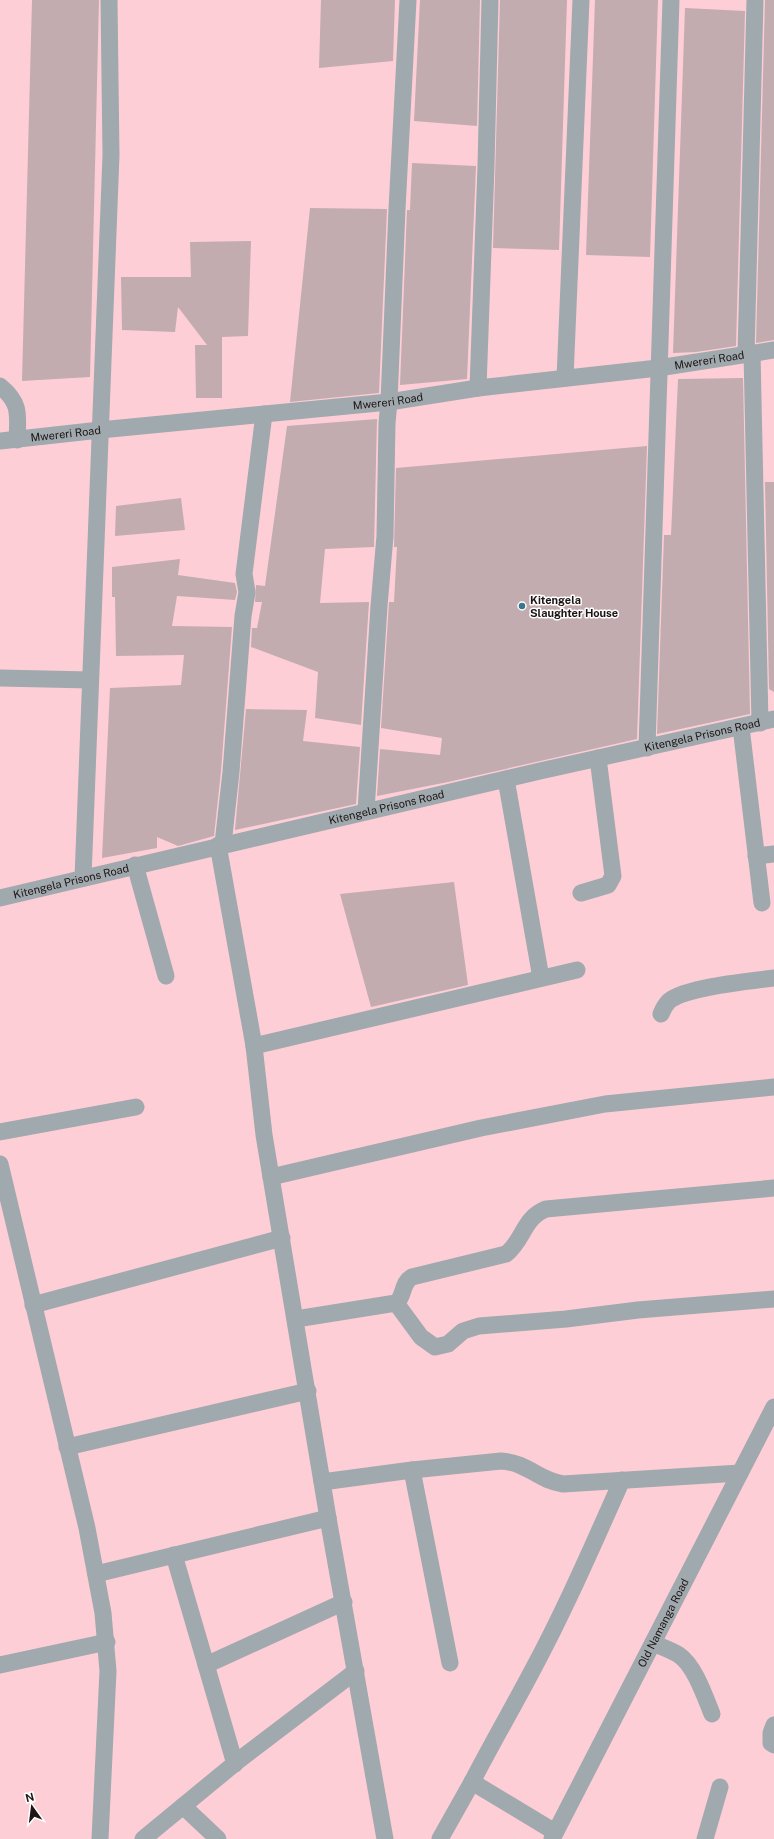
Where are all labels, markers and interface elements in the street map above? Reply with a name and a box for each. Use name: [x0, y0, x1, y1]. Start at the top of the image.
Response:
street label: Mwereri Road: [673, 349, 745, 371]
street label: Mwereri Road: [352, 391, 424, 411]
street label: Mwereri Road: [30, 424, 101, 444]
place label: Kitengela Slaughter House: [530, 594, 618, 619]
marker: Kitengela Slaughter House: [517, 601, 527, 611]
street label: Kitengela Prisons Road: [643, 716, 761, 754]
street label: Kitengela Prisons Road: [327, 788, 445, 827]
street label: Kitengela Prisons Road: [12, 862, 130, 901]
street label: Old Namanga Road: [635, 1576, 691, 1669]
north arrow: [12, 1787, 52, 1827]
text: N: [24, 1790, 35, 1804]

